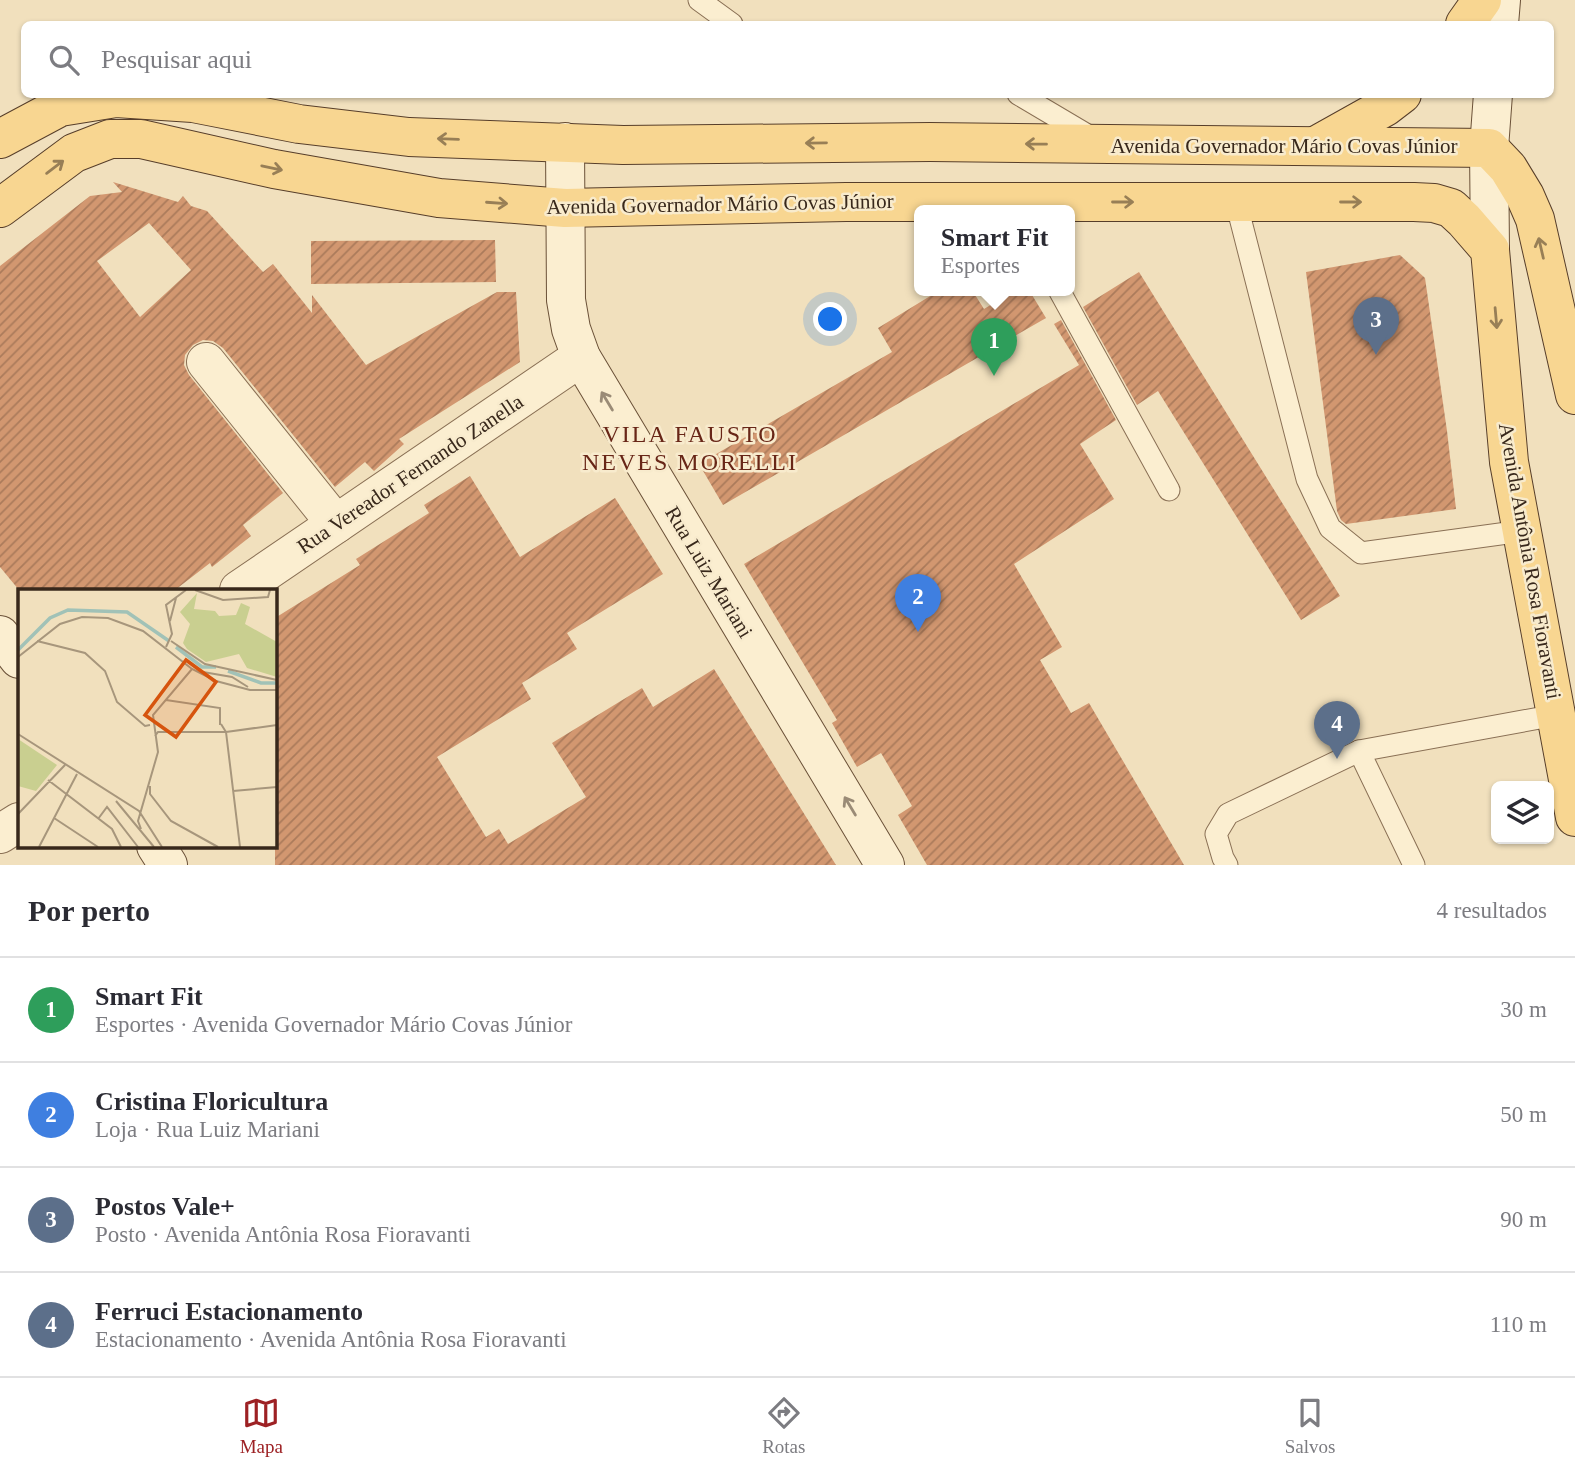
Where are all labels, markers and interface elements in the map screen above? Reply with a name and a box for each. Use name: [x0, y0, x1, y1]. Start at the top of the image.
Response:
search box: [21, 21, 1554, 98]
icon: search: [45, 41, 83, 79]
text: Pesquisar aqui: [101, 45, 252, 74]
one-way arrow: [436, 132, 459, 145]
street label: Avenida Governador Mário Covas Júnior: [1110, 134, 1458, 158]
one-way arrow: [805, 137, 828, 150]
one-way arrow: [1025, 137, 1048, 151]
one-way arrow: [45, 159, 63, 174]
one-way arrow: [260, 162, 283, 176]
street label: Avenida Governador Mário Covas Júnior: [546, 189, 894, 219]
one-way arrow: [1111, 195, 1134, 209]
one-way arrow: [1339, 195, 1362, 209]
one-way arrow: [485, 197, 507, 210]
popup: [914, 205, 1075, 296]
text: Smart Fit: [941, 223, 1048, 252]
one-way arrow: [1534, 237, 1547, 259]
text: Esportes: [941, 253, 1020, 278]
pin: 3: [1353, 297, 1399, 355]
your location: [813, 302, 847, 336]
one-way arrow: [1490, 307, 1503, 329]
pin: 1: [971, 318, 1017, 376]
street label: Rua Vereador Fernando Zanella: [293, 389, 528, 559]
one-way arrow: [600, 392, 614, 412]
district label: VILA FAUSTO NEVES MORELLI: [582, 421, 798, 475]
street label: Avenida Antônia Rosa Fioravanti: [1494, 421, 1566, 701]
street label: Rua Luiz Mariani: [660, 502, 758, 642]
pin: 2: [895, 574, 941, 632]
inset map: [18, 589, 276, 848]
pin: 4: [1314, 701, 1360, 759]
map controls: [1491, 781, 1554, 844]
button: layers: [1491, 781, 1554, 844]
one-way arrow: [842, 797, 856, 817]
text: Por perto: [28, 894, 150, 927]
text: 4 resultados: [1436, 898, 1547, 923]
text: Smart Fit: [95, 982, 203, 1011]
text: 1: [45, 997, 57, 1022]
text: 30 m: [1500, 997, 1547, 1022]
text: Esportes · Avenida Governador Mário Covas Júnior: [95, 1012, 572, 1037]
text: Cristina Floricultura: [95, 1087, 328, 1116]
text: 2: [45, 1102, 57, 1127]
text: 50 m: [1500, 1102, 1547, 1127]
text: Loja · Rua Luiz Mariani: [95, 1117, 320, 1142]
text: Postos Vale+: [95, 1192, 235, 1221]
text: 3: [45, 1207, 57, 1232]
text: 90 m: [1500, 1207, 1547, 1232]
text: Posto · Avenida Antônia Rosa Fioravanti: [95, 1222, 471, 1247]
text: Ferruci Estacionamento: [95, 1297, 363, 1326]
text: 4: [45, 1312, 57, 1337]
text: 110 m: [1490, 1312, 1547, 1337]
text: Estacionamento · Avenida Antônia Rosa Fioravanti: [95, 1327, 567, 1352]
tab: Mapa: [240, 1394, 283, 1458]
tab: Rotas: [762, 1394, 805, 1458]
tab: Salvos: [1285, 1394, 1335, 1458]

